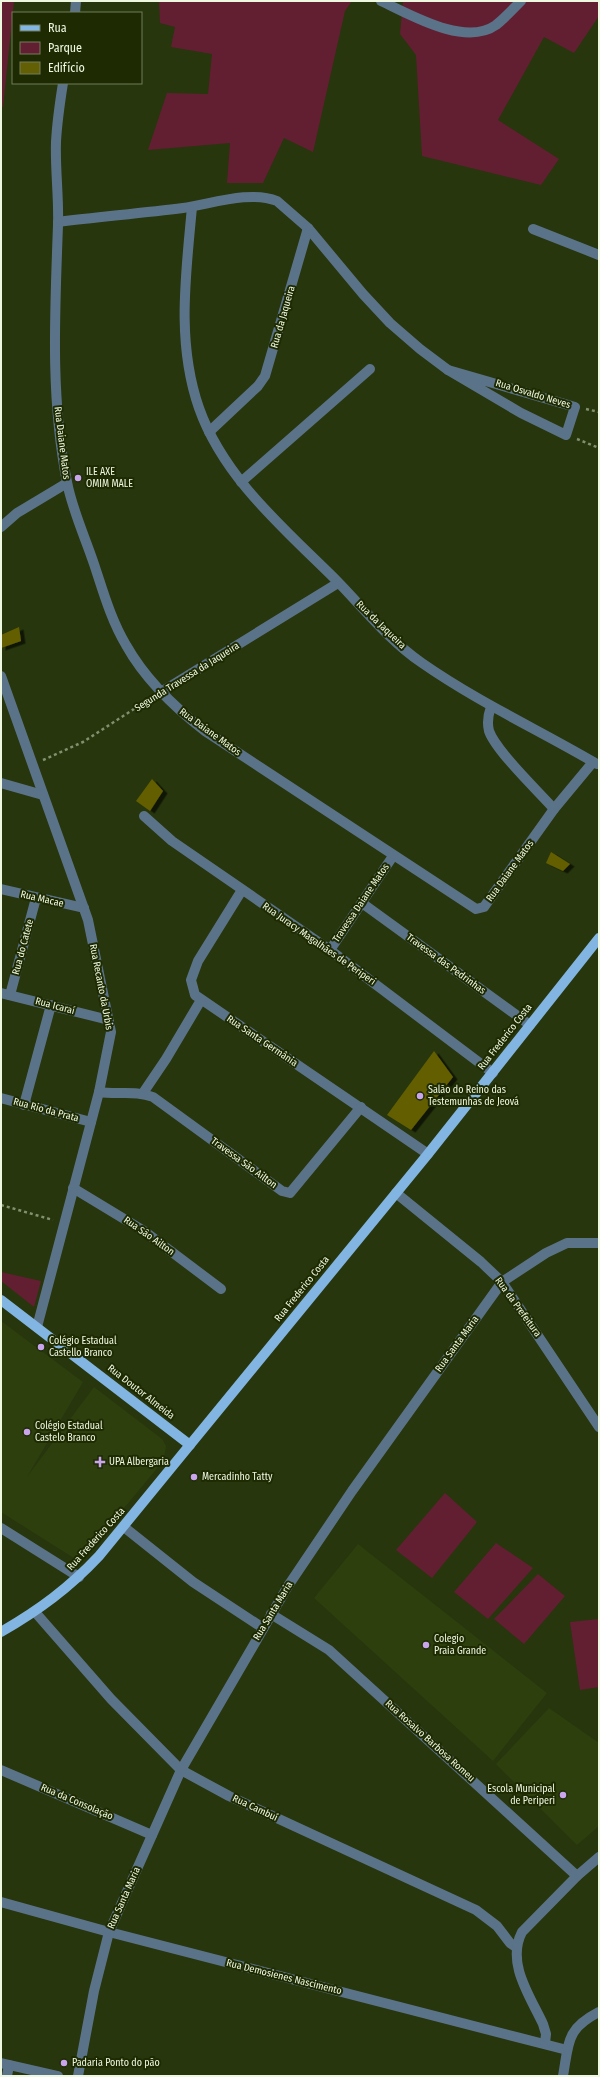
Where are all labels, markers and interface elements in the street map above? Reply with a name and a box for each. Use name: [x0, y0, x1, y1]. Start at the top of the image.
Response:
legend: [12, 12, 142, 84]
text: Rua: [48, 21, 67, 35]
text: Parque: [48, 41, 82, 55]
text: Edifício: [48, 61, 85, 75]
street label: Rua da Jaqueira: [268, 284, 298, 350]
street label: Rua Osvaldo Neves: [494, 377, 572, 411]
street label: Rua Daiane Matos: [52, 406, 72, 480]
place label: ILE AXE OMIM MALE: [86, 466, 133, 490]
marker: ILE AXE OMIM MALE: [73, 473, 83, 483]
street label: Rua da Jaqueira: [354, 598, 408, 652]
street label: Segunda Travessa da Jaqueira: [132, 640, 242, 714]
street label: Rua Daiane Matos: [177, 706, 243, 758]
street label: Rua Daiane Matos: [484, 838, 536, 904]
street label: Travessa Daiane Matos: [330, 861, 392, 945]
street label: Rua Macae: [19, 888, 65, 910]
street label: Rua Juracy Magalhâes de Periperi: [260, 900, 378, 988]
street label: Rua do Catete: [10, 918, 36, 976]
street label: Travessa das Pedrinhas: [404, 931, 488, 997]
street label: Rua Recanto da Urbis: [87, 943, 115, 1031]
street label: Rua Icaraí: [34, 994, 77, 1017]
street label: Rua Frederico Costa: [475, 1001, 535, 1072]
street label: Rua Santa Germânia: [224, 1013, 300, 1069]
place label: Salão do Reino das Testemunhas de Jeová: [428, 1084, 519, 1108]
marker: Salão do Reino das Testemunhas de Jeová: [415, 1091, 425, 1101]
street label: Rua Rio da Prata: [12, 1095, 80, 1125]
street label: Travessa Sâo Ailton: [209, 1135, 279, 1191]
street label: Rua Sâo Ailton: [121, 1214, 177, 1258]
street label: Rua Frederico Costa: [272, 1254, 332, 1324]
street label: Rua da Prefeitura: [492, 1275, 544, 1339]
street label: Rua Santa Maria: [433, 1314, 481, 1374]
place label: Colégio Estadual Castello Branco: [49, 1335, 117, 1359]
marker: Colégio Estadual Castello Branco: [36, 1342, 46, 1352]
street label: Rua Doutor Almeida: [105, 1362, 177, 1422]
place label: Colégio Estadual Castelo Branco: [35, 1420, 103, 1444]
marker: Colégio Estadual Castelo Branco: [22, 1427, 32, 1437]
marker: UPA Albergaria: [94, 1456, 106, 1468]
place label: UPA Albergaria: [109, 1456, 169, 1468]
place label: Mercadinho Tatty: [202, 1471, 273, 1483]
marker: Mercadinho Tatty: [189, 1472, 199, 1482]
street label: Rua Frederico Costa: [65, 1505, 127, 1573]
street label: Rua Santa Maria: [251, 1579, 295, 1643]
place label: Colegio Praia Grande: [434, 1633, 486, 1657]
marker: Colegio Praia Grande: [421, 1640, 431, 1650]
street label: Rua Rosalvo Barbosa Romeu: [383, 1698, 477, 1784]
street label: Rua da Consolação: [39, 1781, 115, 1823]
place label: Escola Municipal de Periperi: [487, 1783, 555, 1807]
marker: Escola Municipal de Periperi: [558, 1790, 568, 1800]
street label: Rua Cambuí: [230, 1791, 280, 1824]
street label: Rua Santa Maria: [105, 1865, 143, 1931]
street label: Rua Demosienes Nascimento: [225, 1957, 343, 1997]
place label: Padaria Ponto do pão: [72, 2057, 160, 2069]
marker: Padaria Ponto do pão: [59, 2058, 69, 2068]

